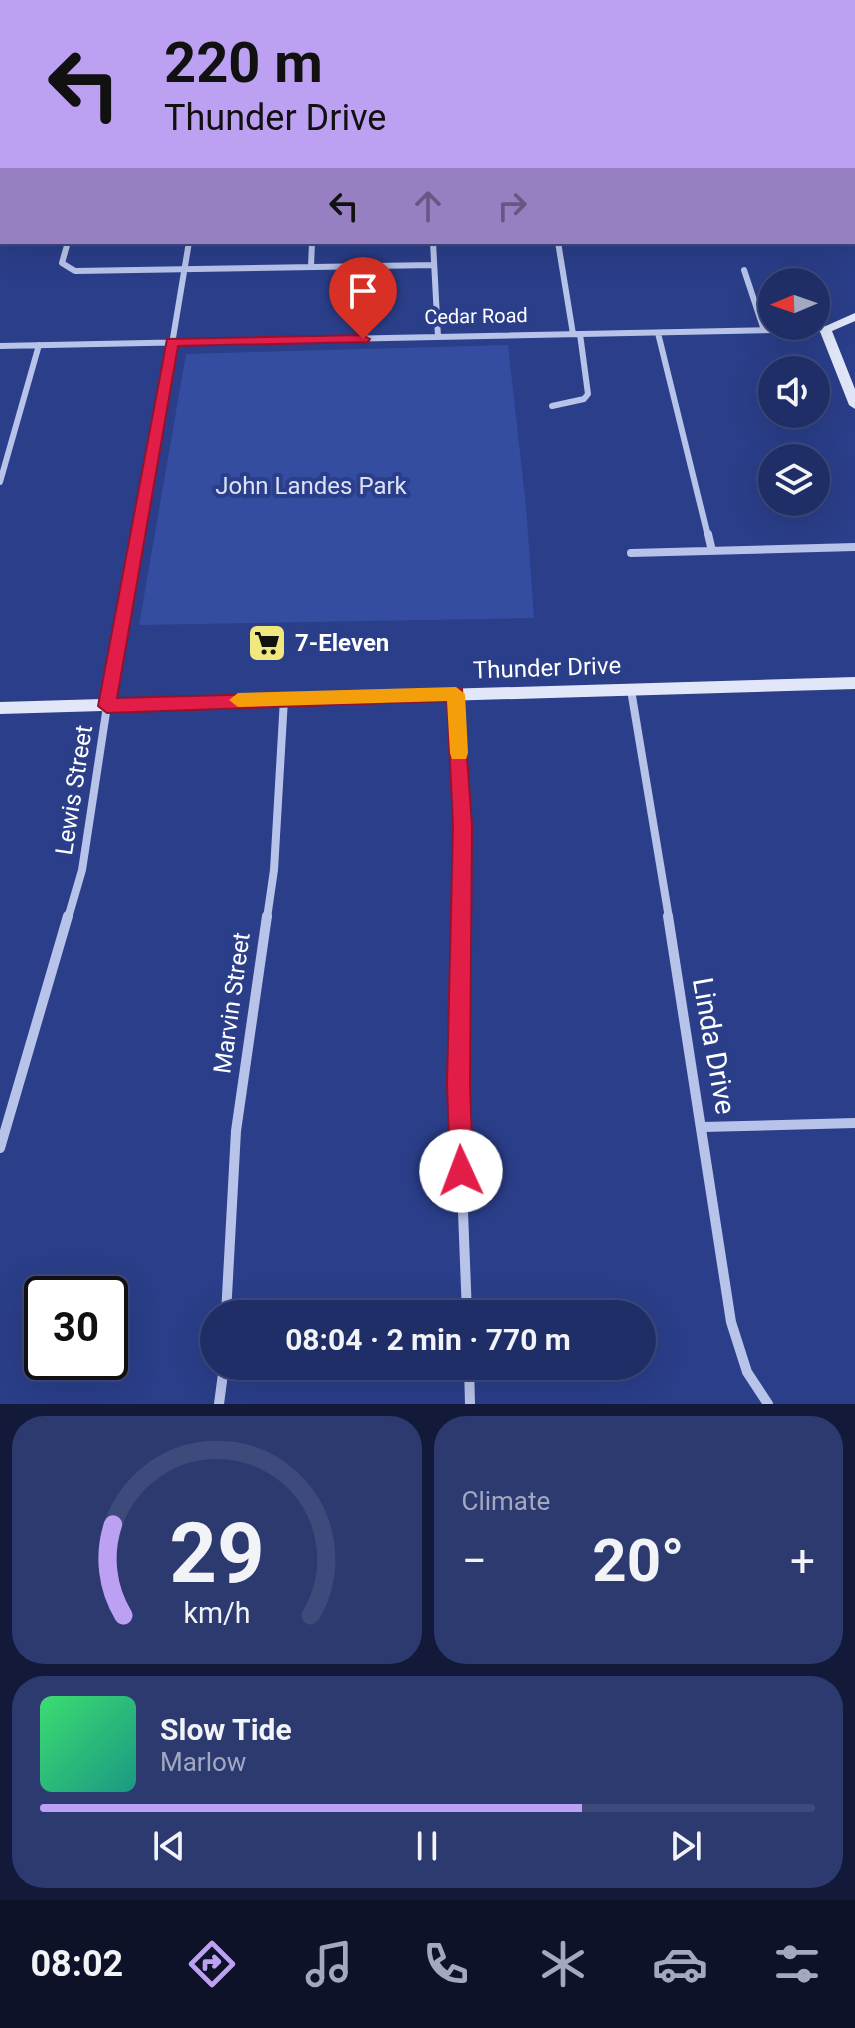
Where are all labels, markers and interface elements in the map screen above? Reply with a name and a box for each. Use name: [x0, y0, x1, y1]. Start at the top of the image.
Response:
text: 220 m: [164, 30, 323, 96]
icon: left: [32, 32, 136, 136]
text: Thunder Drive: [164, 97, 386, 139]
icon: left: [322, 184, 366, 228]
icon: ahead: [406, 184, 450, 228]
icon: right: [490, 184, 534, 228]
pin: [329, 257, 397, 339]
north arrow: [758, 268, 830, 340]
map controls: [758, 268, 830, 516]
icon: arrive: [341, 269, 385, 313]
street label: Cedar Road: [424, 303, 528, 329]
button: sound: [758, 356, 830, 428]
button: layers: [758, 444, 830, 516]
park label: John Landes Park: [215, 472, 408, 500]
supermarket icon: 7-Eleven: [246, 622, 288, 664]
place label: 7-Eleven: [295, 629, 389, 657]
street label: Thunder Drive: [472, 651, 622, 685]
street label: Lewis Street: [50, 723, 98, 857]
street label: Marvin Street: [208, 930, 256, 1075]
street label: Linda Drive: [686, 975, 742, 1117]
position arrow: [419, 1129, 503, 1213]
speed limit sign: 30: [24, 1276, 128, 1380]
text: 08:04 · 2 min · 770 m: [285, 1322, 571, 1357]
text: Climate: [462, 1486, 550, 1516]
text: 29: [169, 1505, 264, 1602]
text: 20°: [592, 1525, 684, 1596]
text: −: [462, 1535, 487, 1587]
text: +: [790, 1535, 815, 1587]
text: km/h: [183, 1596, 250, 1630]
text: Slow Tide: [160, 1712, 292, 1747]
text: Marlow: [160, 1747, 246, 1777]
icon: previous: [147, 1824, 191, 1868]
icon: pause: [405, 1824, 449, 1868]
icon: next: [664, 1824, 708, 1868]
icon: directions: [184, 1936, 240, 1992]
icon: music: [301, 1936, 357, 1992]
icon: phone: [418, 1936, 474, 1992]
icon: climate: [535, 1936, 591, 1992]
icon: car: [652, 1936, 708, 1992]
icon: filters: [769, 1936, 825, 1992]
text: 08:02: [30, 1943, 123, 1985]

